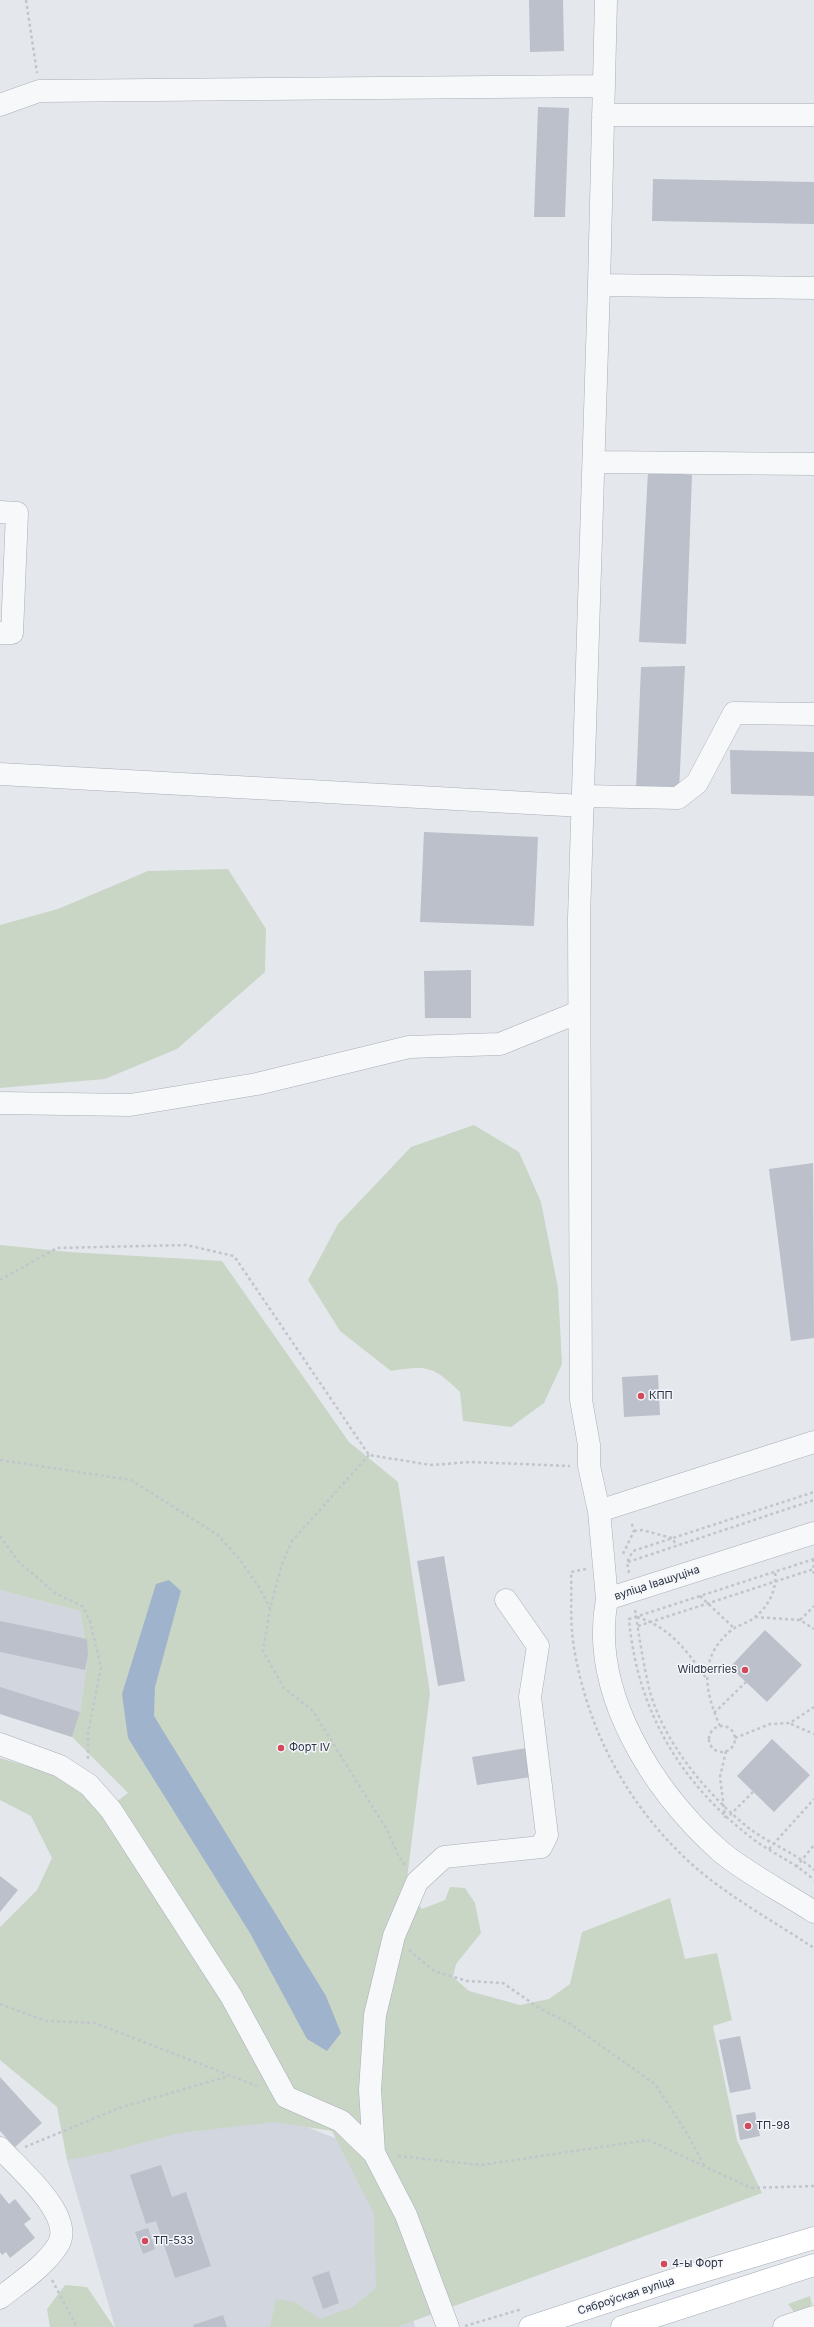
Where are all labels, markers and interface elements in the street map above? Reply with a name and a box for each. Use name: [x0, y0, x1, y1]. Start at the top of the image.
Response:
place label: КПП: [649, 1389, 673, 1403]
marker: КПП: [636, 1391, 646, 1401]
street label: вуліца Івашуціна: [613, 1563, 701, 1603]
place label: Wildberries: [677, 1663, 737, 1677]
marker: Wildberries: [740, 1665, 750, 1675]
place label: Форт IV: [289, 1741, 330, 1755]
marker: Форт IV: [276, 1743, 286, 1753]
place label: ТП-98: [756, 2119, 790, 2133]
marker: ТП-98: [743, 2121, 753, 2131]
place label: ТП-533: [153, 2234, 194, 2248]
marker: ТП-533: [140, 2236, 150, 2246]
place label: 4-ы Форт: [672, 2257, 723, 2271]
marker: 4-ы Форт: [659, 2259, 669, 2269]
street label: Сяброўская вуліца: [576, 2274, 676, 2318]

